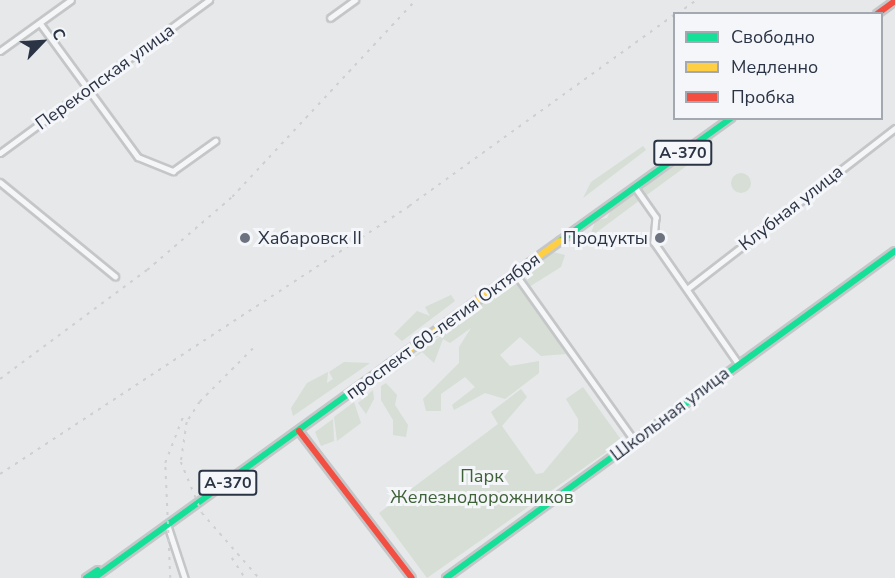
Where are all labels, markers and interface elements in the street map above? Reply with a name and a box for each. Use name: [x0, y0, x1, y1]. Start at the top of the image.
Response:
north arrow: [12, 12, 72, 72]
legend: [673, 12, 883, 120]
street label: Перекопская улица: [31, 19, 179, 135]
text: С: [46, 25, 71, 44]
text: Свободно: [731, 25, 815, 49]
text: Медленно: [731, 55, 818, 79]
text: Пробка: [731, 85, 795, 109]
road number: А-370: [653, 140, 713, 166]
street label: Клубная улица: [735, 161, 847, 255]
place label: Хабаровск II: [258, 227, 362, 249]
place label: Продукты: [563, 227, 648, 249]
marker: Хабаровск II: [236, 229, 254, 247]
marker: Продукты: [653, 231, 667, 245]
street label: проспект 60-летия Октября: [342, 248, 544, 404]
street label: Школьная улица: [606, 362, 734, 466]
park label: Парк Железнодорожников: [390, 466, 574, 508]
road number: А-370: [198, 470, 258, 496]

